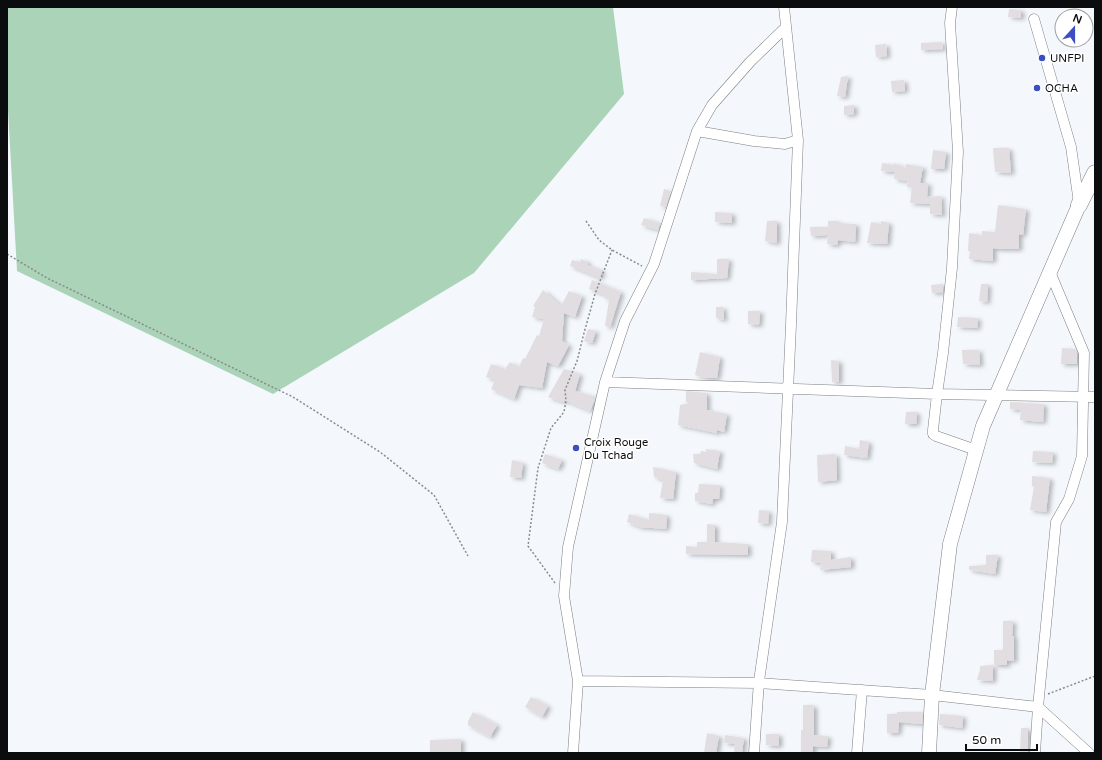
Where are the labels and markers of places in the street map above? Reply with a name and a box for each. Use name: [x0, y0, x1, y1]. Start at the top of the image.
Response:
place label: UNFPI: [1050, 52, 1084, 65]
marker: UNFPI: [1037, 53, 1047, 63]
place label: OCHA: [1045, 82, 1078, 95]
marker: OCHA: [1032, 83, 1042, 93]
place label: Croix Rouge Du Tchad: [584, 436, 648, 462]
marker: Croix Rouge Du Tchad: [571, 443, 581, 453]

